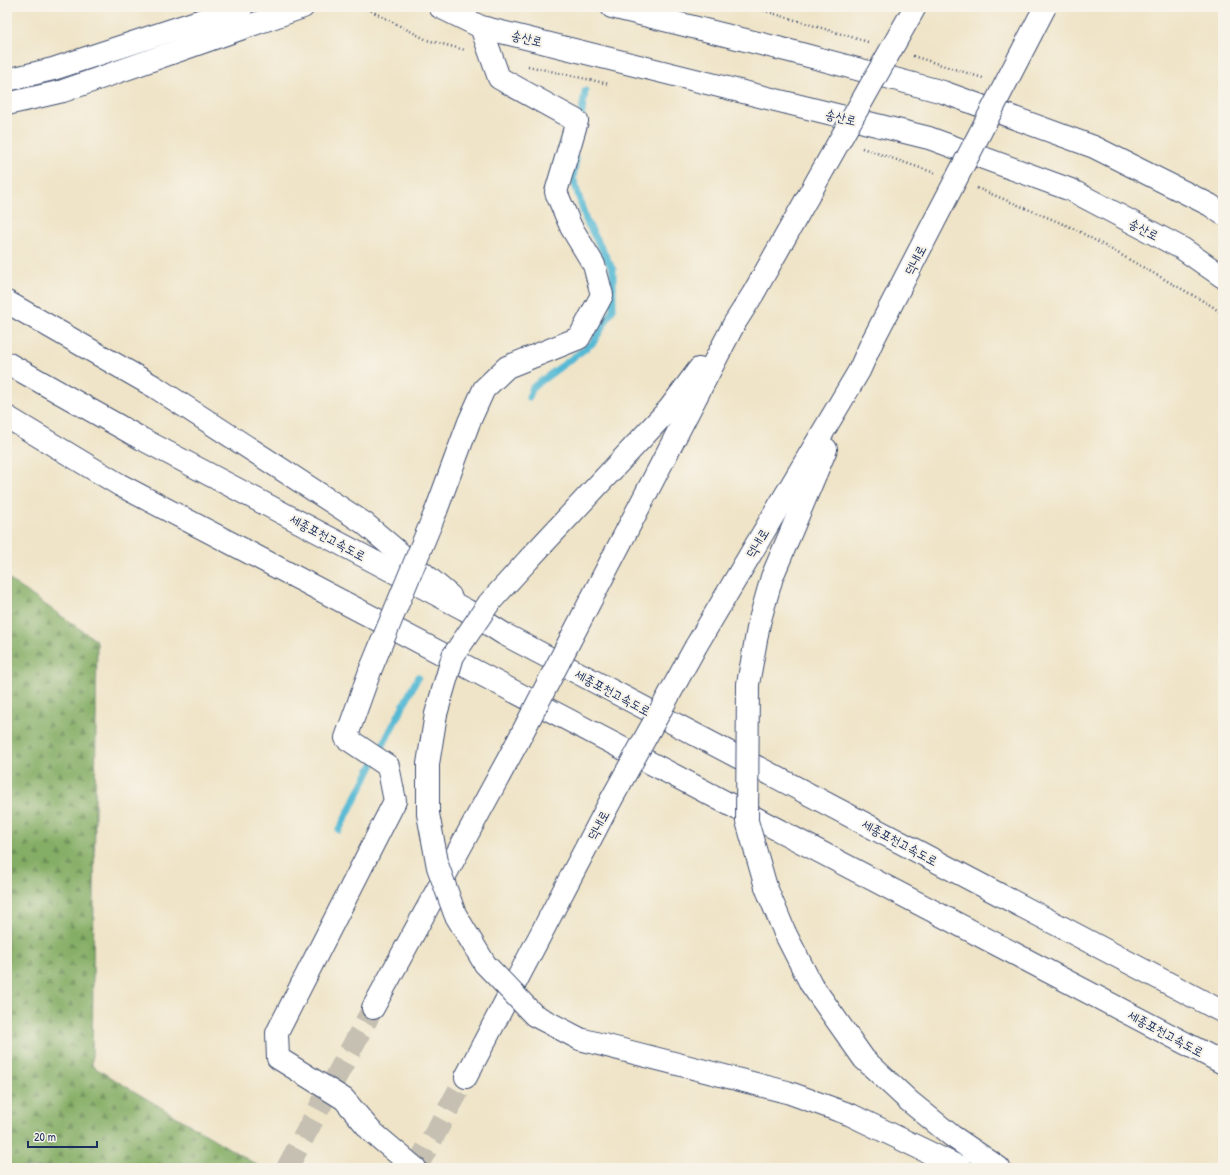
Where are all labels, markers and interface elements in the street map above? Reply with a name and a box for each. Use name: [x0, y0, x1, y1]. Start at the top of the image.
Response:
street label: 송산로: [510, 25, 544, 51]
street label: 송산로: [824, 104, 858, 130]
street label: 송산로: [1126, 214, 1162, 244]
street label: 덕내로: [900, 242, 930, 278]
street label: 세종포천고속도로: [287, 509, 369, 565]
street label: 덕내로: [741, 525, 773, 561]
street label: 세종포천고속도로: [572, 664, 654, 720]
street label: 덕내로: [583, 807, 613, 843]
street label: 세종포천고속도로: [859, 814, 941, 870]
street label: 세종포천고속도로: [1125, 1005, 1207, 1061]
scale bar: [28, 1123, 97, 1149]
text: 20 m: [34, 1128, 56, 1145]

